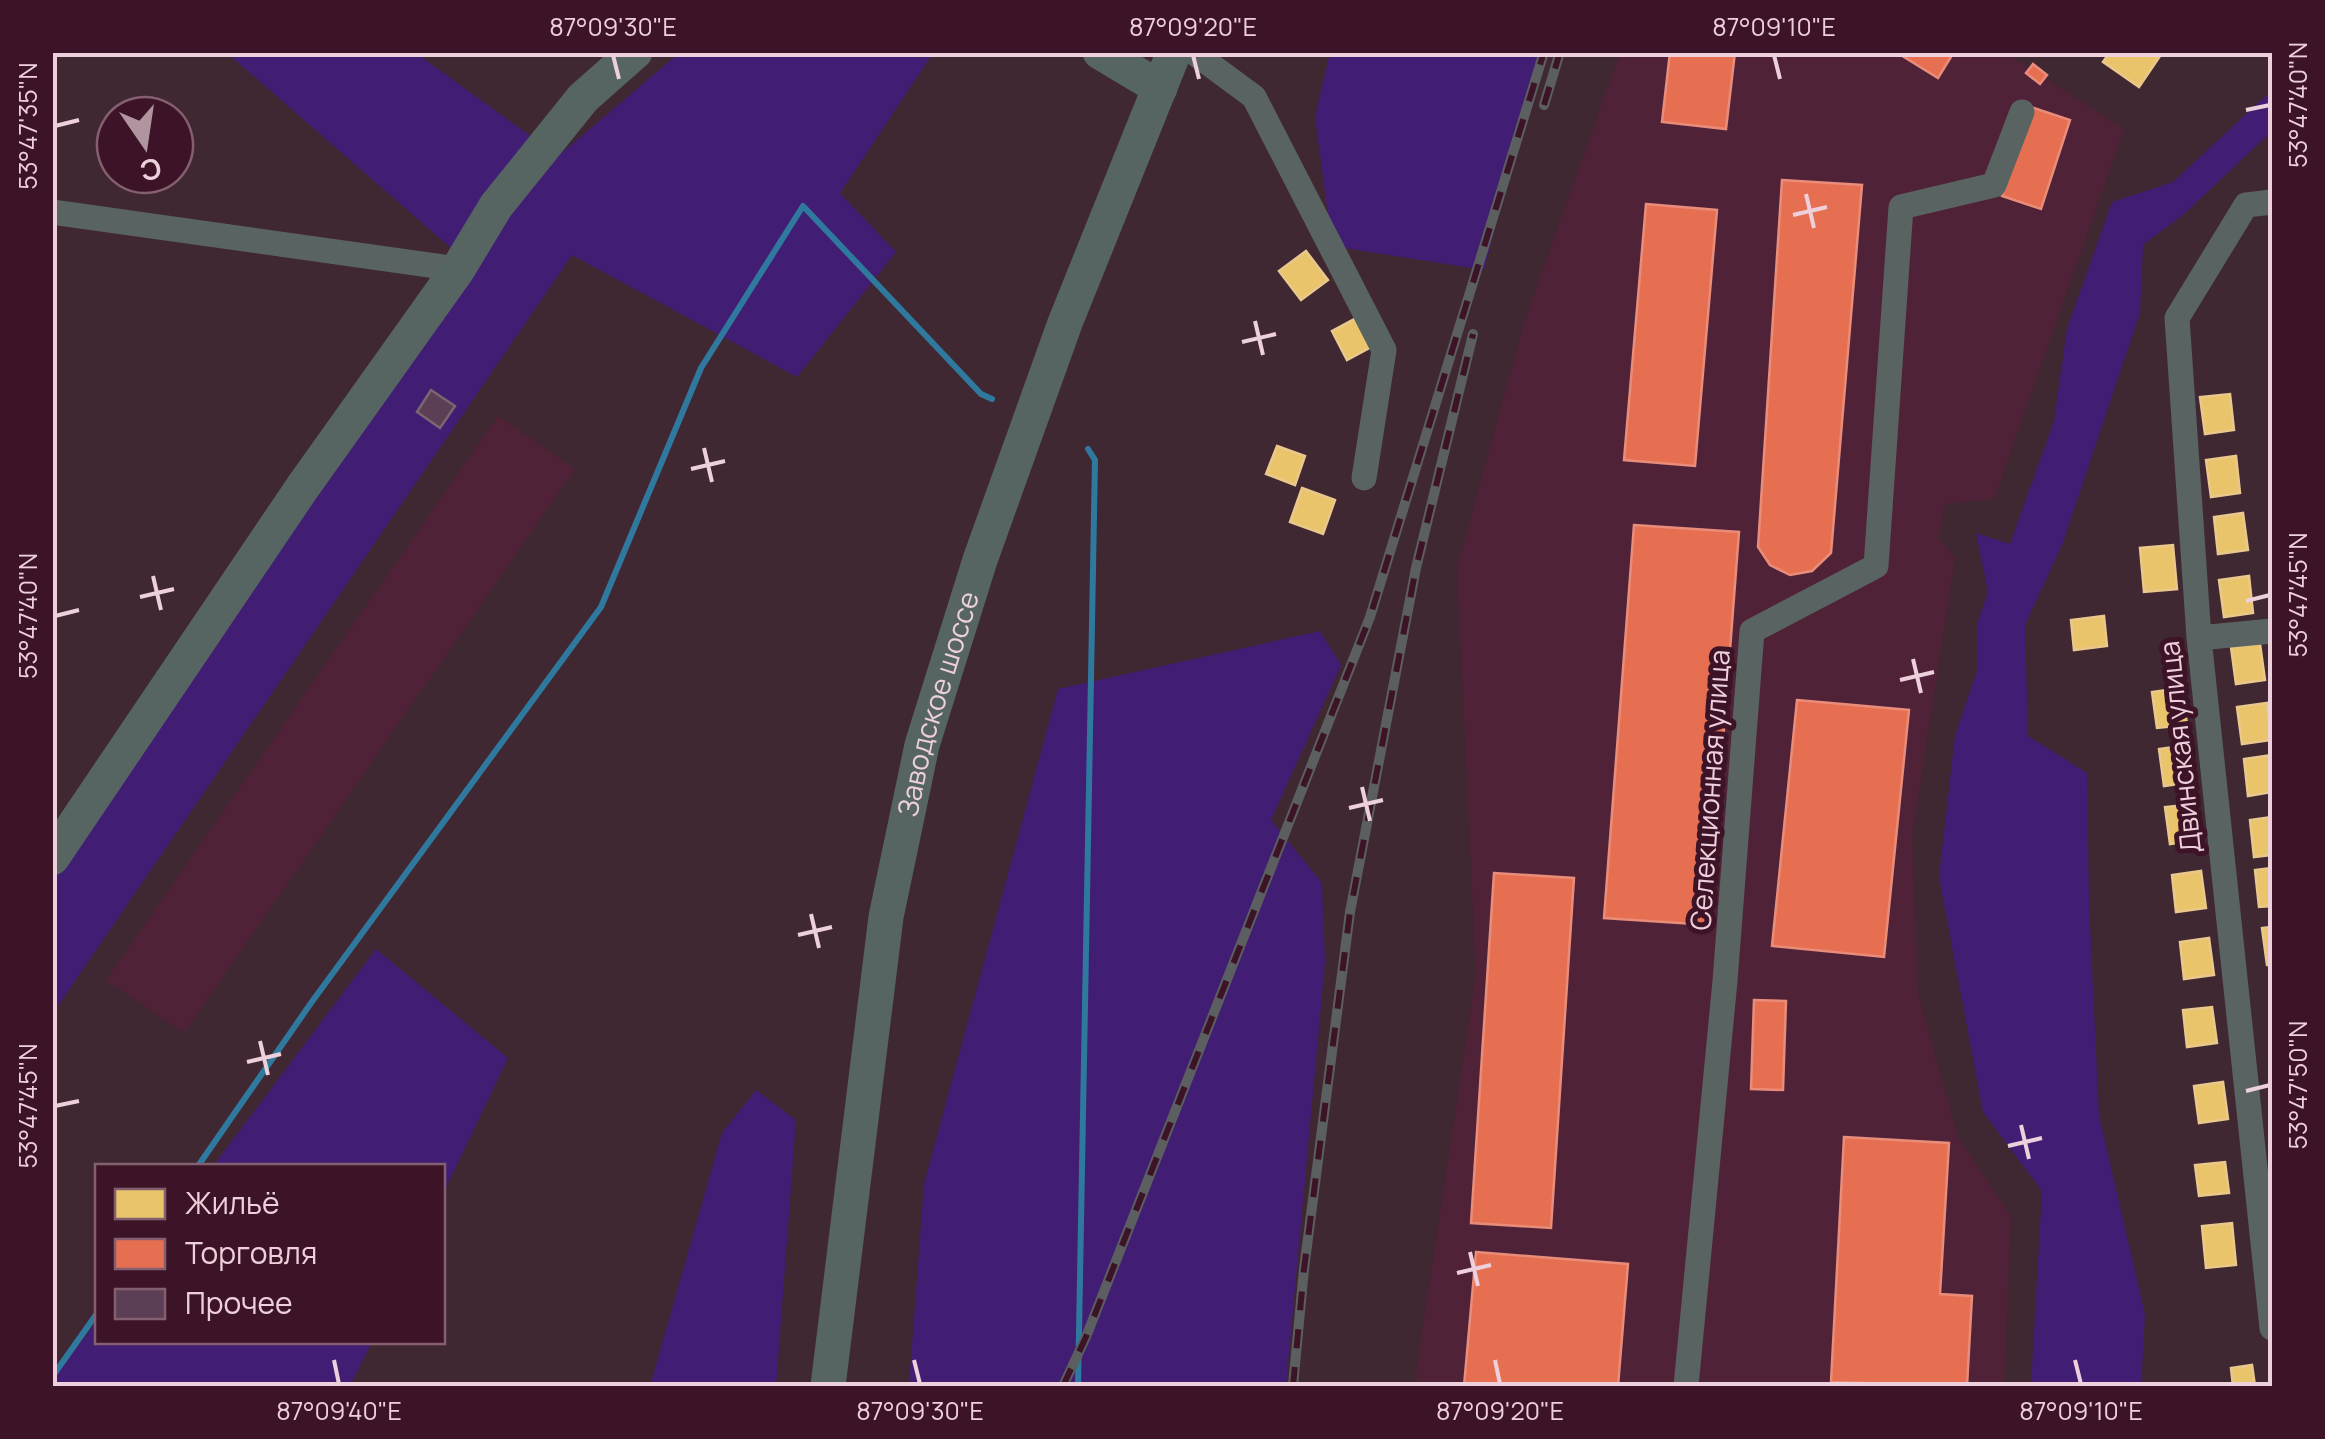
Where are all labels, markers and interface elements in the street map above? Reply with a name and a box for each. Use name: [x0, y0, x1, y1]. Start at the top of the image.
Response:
text: 87°09'30"E: [549, 9, 677, 44]
text: 87°09'20"E: [1129, 9, 1257, 44]
text: 87°09'10"E: [1712, 9, 1836, 44]
text: 53°47'40"N: [2280, 42, 2315, 168]
text: 53°47'35"N: [10, 62, 45, 190]
north arrow: [95, 95, 195, 195]
text: С: [136, 149, 165, 191]
text: 53°47'45"N: [2280, 532, 2315, 658]
text: 53°47'40"N: [10, 553, 45, 679]
street label: Заводское шоссе: [888, 586, 987, 820]
street label: Двинская улица: [2149, 639, 2209, 855]
street label: Селекционная улица: [1680, 648, 1738, 932]
text: 53°47'50"N: [2280, 1021, 2315, 1149]
text: 53°47'45"N: [10, 1043, 45, 1169]
legend: [95, 1164, 445, 1344]
text: Жильё: [185, 1182, 280, 1223]
text: Торговля: [185, 1232, 317, 1273]
text: Прочее: [185, 1282, 293, 1323]
text: 87°09'40"E: [276, 1393, 402, 1428]
text: 87°09'30"E: [856, 1393, 984, 1428]
text: 87°09'20"E: [1436, 1393, 1564, 1428]
text: 87°09'10"E: [2019, 1393, 2143, 1428]

